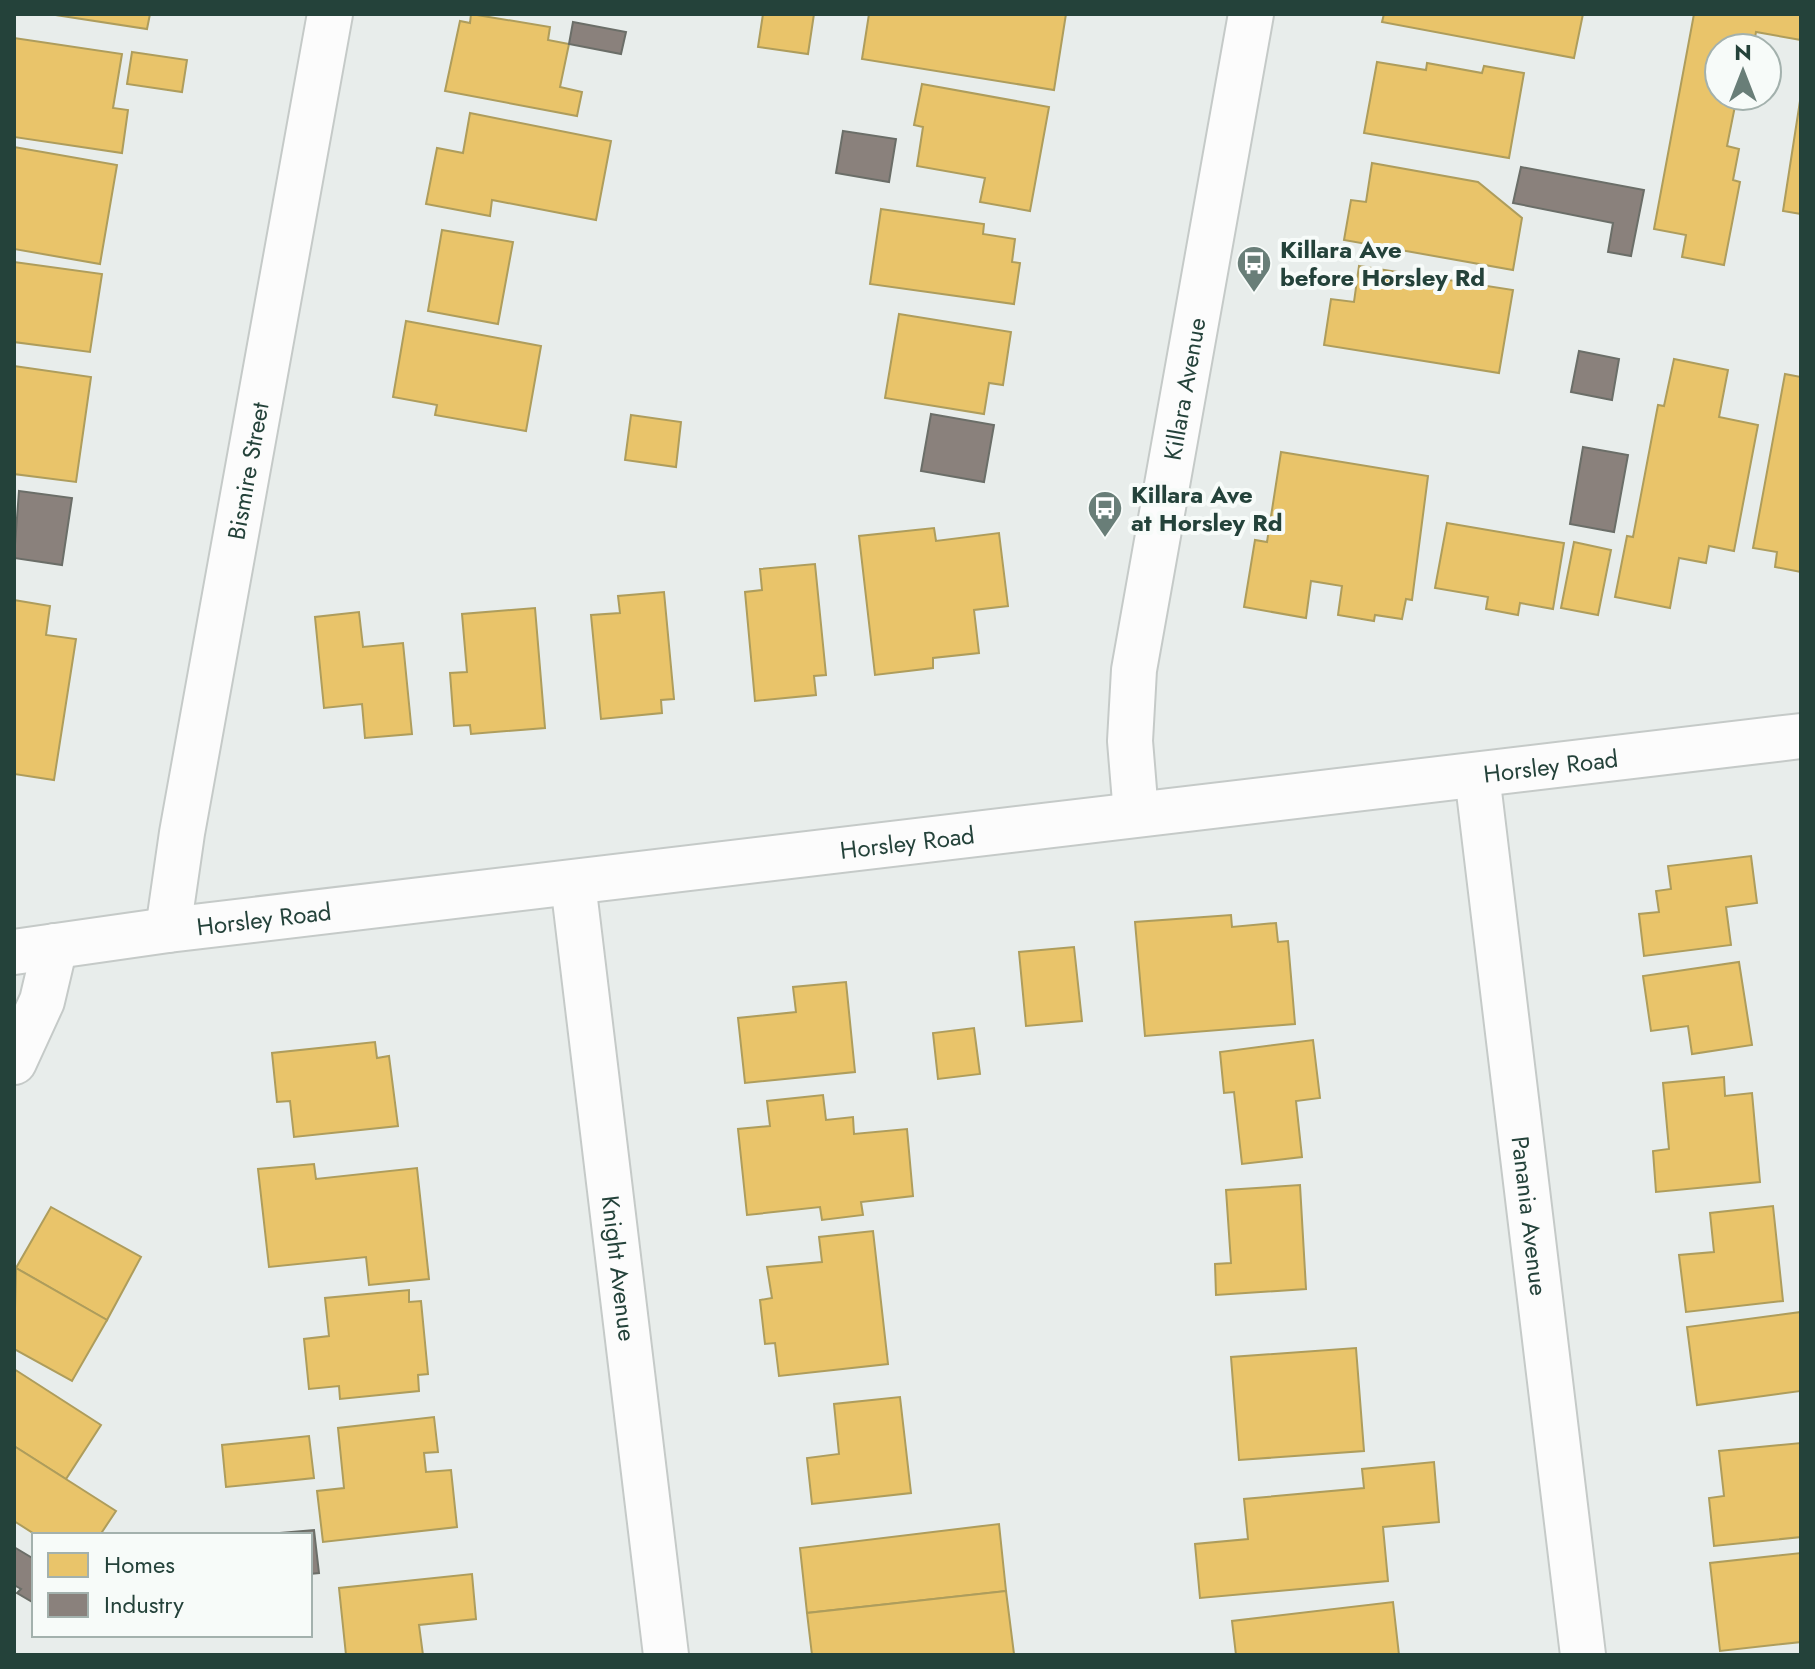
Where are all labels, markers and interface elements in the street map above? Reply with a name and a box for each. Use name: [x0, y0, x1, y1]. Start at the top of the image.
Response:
north arrow: [1703, 32, 1783, 112]
text: N: [1734, 36, 1752, 68]
place label: Killara Ave before Horsley Rd: [1280, 232, 1485, 295]
bus stop icon: Killara Ave before Horsley Rd: [1235, 244, 1273, 294]
street label: Killara Avenue: [1154, 315, 1214, 463]
street label: Bismire Street: [218, 399, 277, 542]
place label: Killara Ave at Horsley Rd: [1131, 477, 1283, 540]
bus stop icon: Killara Ave at Horsley Rd: [1086, 489, 1124, 539]
street label: Horsley Road: [1481, 740, 1620, 791]
street label: Horsley Road: [838, 817, 976, 868]
street label: Horsley Road: [195, 893, 333, 944]
street label: Panania Avenue: [1503, 1134, 1557, 1298]
street label: Knight Avenue: [593, 1193, 646, 1343]
legend: [32, 1533, 312, 1637]
text: Homes: [104, 1547, 175, 1582]
text: Industry: [104, 1587, 184, 1622]

